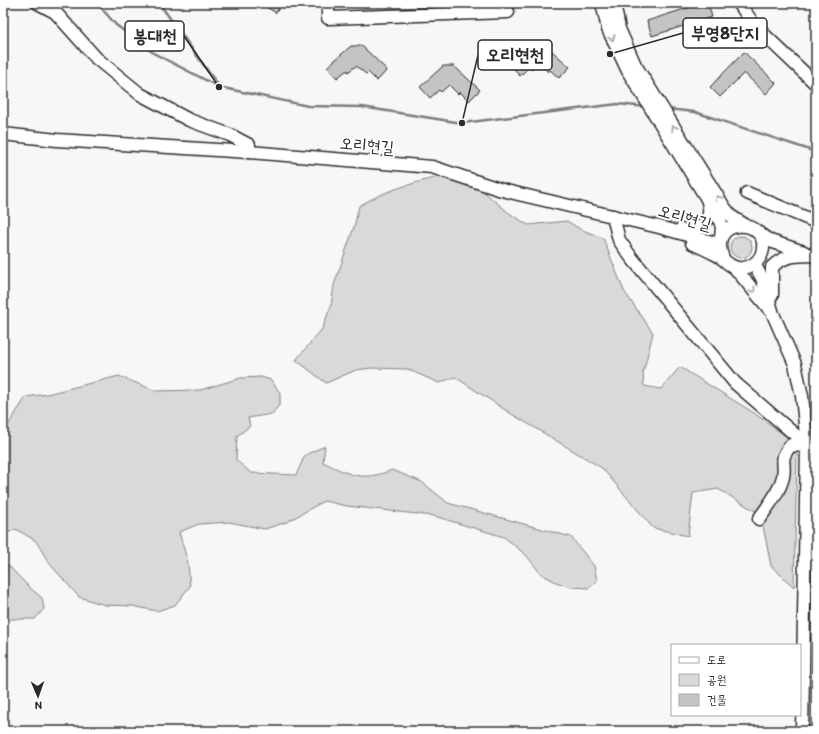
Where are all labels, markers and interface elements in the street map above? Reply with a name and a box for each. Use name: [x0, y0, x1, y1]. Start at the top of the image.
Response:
callout: 부영8단지: [683, 18, 767, 48]
callout: 봉대천: [125, 21, 184, 51]
text: 부영8단지: [691, 22, 759, 44]
text: 봉대천: [133, 25, 177, 47]
one-way arrow: [607, 34, 615, 42]
callout: 오리현천: [478, 40, 552, 70]
text: 오리현천: [486, 44, 544, 66]
one-way arrow: [672, 125, 679, 132]
street label: 오리현길: [339, 133, 395, 157]
one-way arrow: [716, 195, 723, 202]
street label: 오리현길: [656, 200, 714, 234]
one-way arrow: [749, 286, 756, 293]
legend: [671, 644, 801, 716]
text: 도로: [707, 653, 726, 667]
text: 공원: [707, 673, 726, 687]
north arrow: [18, 676, 58, 716]
text: 건물: [707, 693, 727, 707]
text: N: [34, 699, 42, 712]

